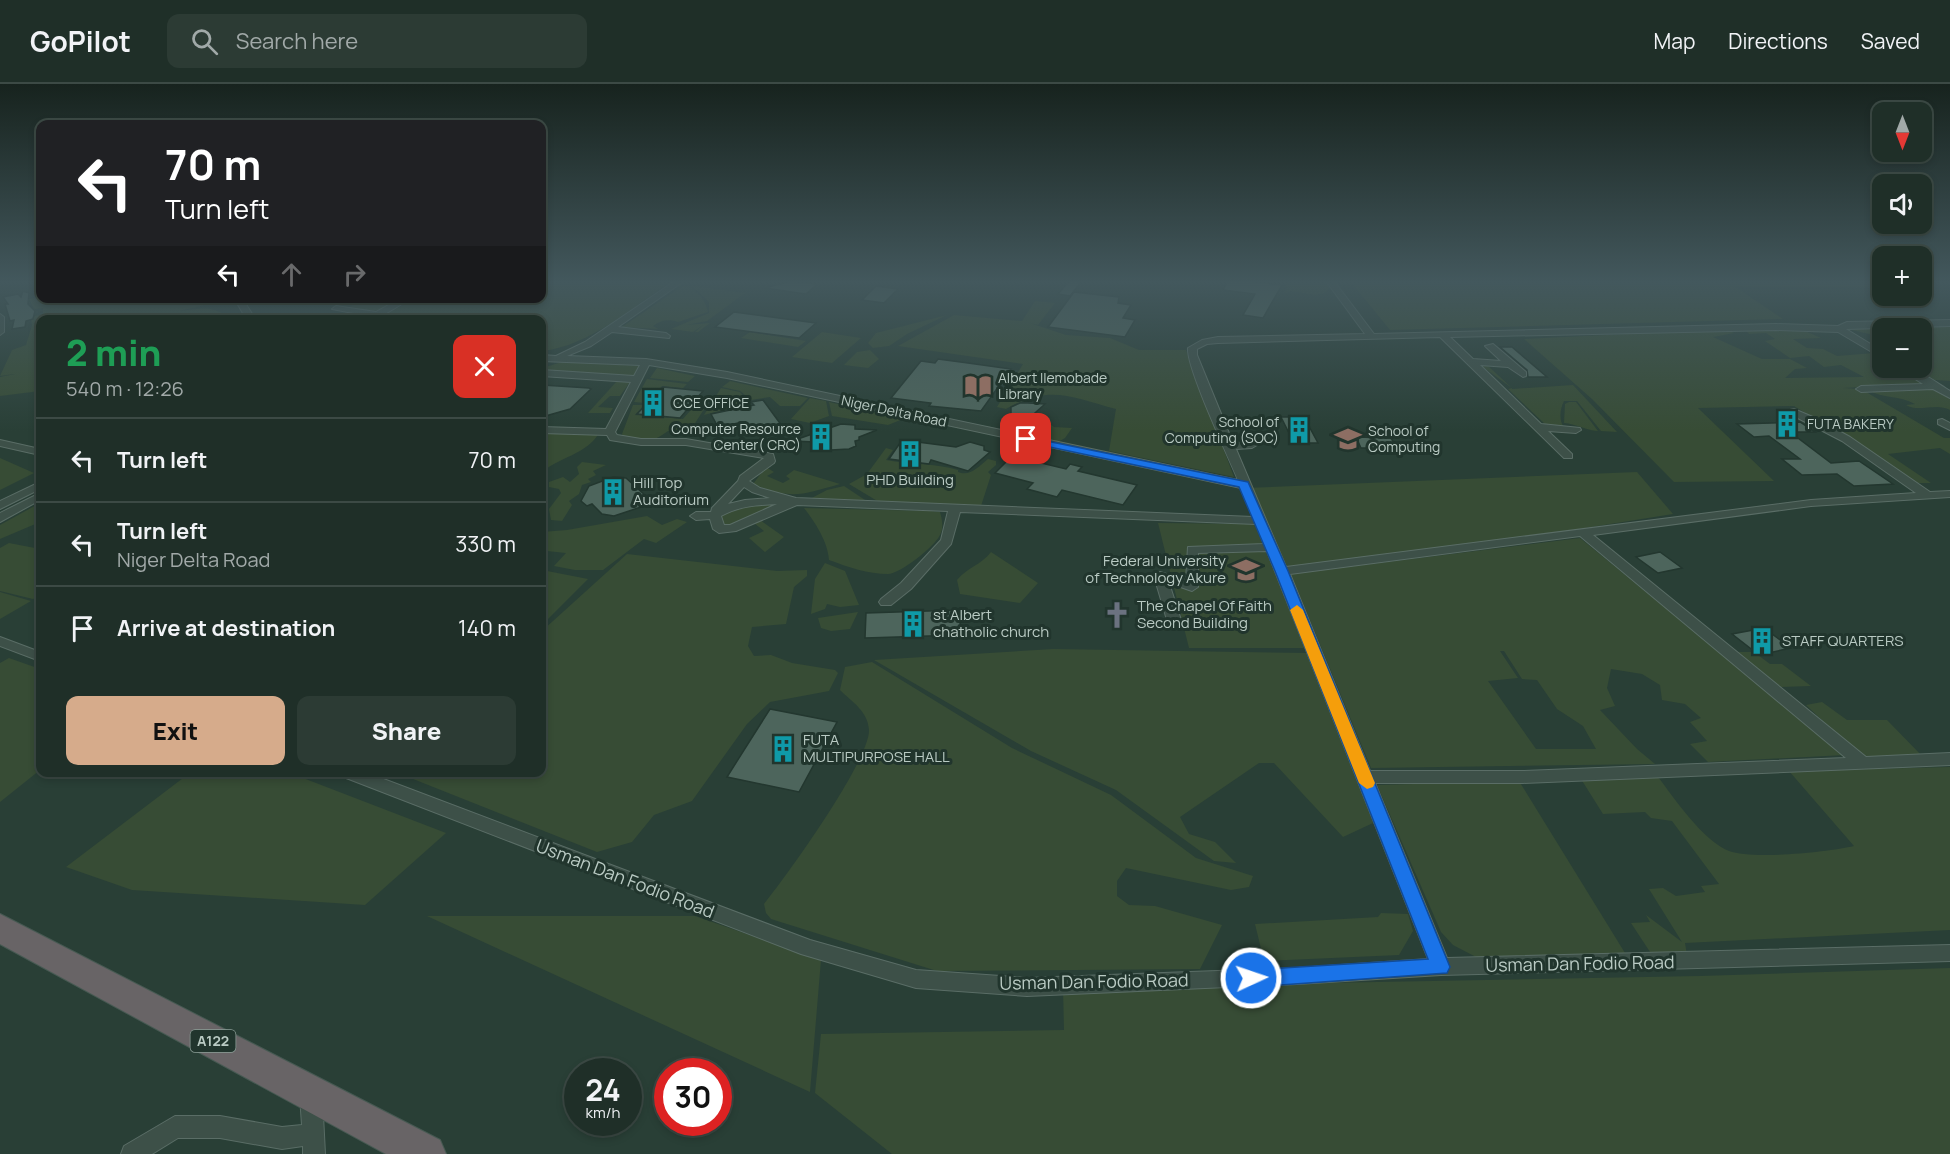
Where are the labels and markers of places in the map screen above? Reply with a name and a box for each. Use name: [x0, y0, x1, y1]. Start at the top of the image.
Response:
place label: Albert Ilemobade Library: [998, 368, 1107, 403]
library icon: Albert Ilemobade Library: [963, 371, 993, 401]
building icon: CCE OFFICE: [638, 388, 668, 418]
place label: CCE OFFICE: [673, 393, 749, 412]
building icon: FUTA BAKERY: [1772, 409, 1802, 439]
place label: School of Computing (SOC): [1165, 412, 1279, 447]
pin: [1000, 413, 1051, 464]
place label: FUTA BAKERY: [1807, 414, 1894, 433]
building icon: School of Computing (SOC): [1284, 415, 1314, 445]
place label: Computer Resource Center( CRC): [671, 419, 801, 454]
place label: School of Computing: [1368, 421, 1440, 456]
building icon: Computer Resource Center( CRC): [806, 422, 836, 452]
school or university icon: School of Computing: [1333, 424, 1363, 454]
building icon: PHD Building: [895, 439, 925, 469]
place label: PHD Building: [866, 469, 954, 490]
place label: Hill Top Auditorium: [633, 472, 709, 510]
building icon: Hill Top Auditorium: [598, 477, 628, 507]
place label: Federal University of Technology Akure: [1085, 550, 1226, 588]
school or university icon: Federal University of Technology Akure: [1231, 555, 1261, 585]
place label: The Chapel Of Faith Second Building: [1137, 595, 1272, 633]
church icon: The Chapel Of Faith Second Building: [1102, 600, 1132, 630]
place label: st Albert chatholic church: [933, 604, 1049, 642]
building icon: st Albert chatholic church: [898, 609, 928, 639]
building icon: STAFF QUARTERS: [1747, 626, 1777, 656]
place label: STAFF QUARTERS: [1782, 630, 1904, 651]
place label: FUTA MULTIPURPOSE HALL: [803, 729, 950, 767]
building icon: FUTA MULTIPURPOSE HALL: [768, 734, 798, 764]

